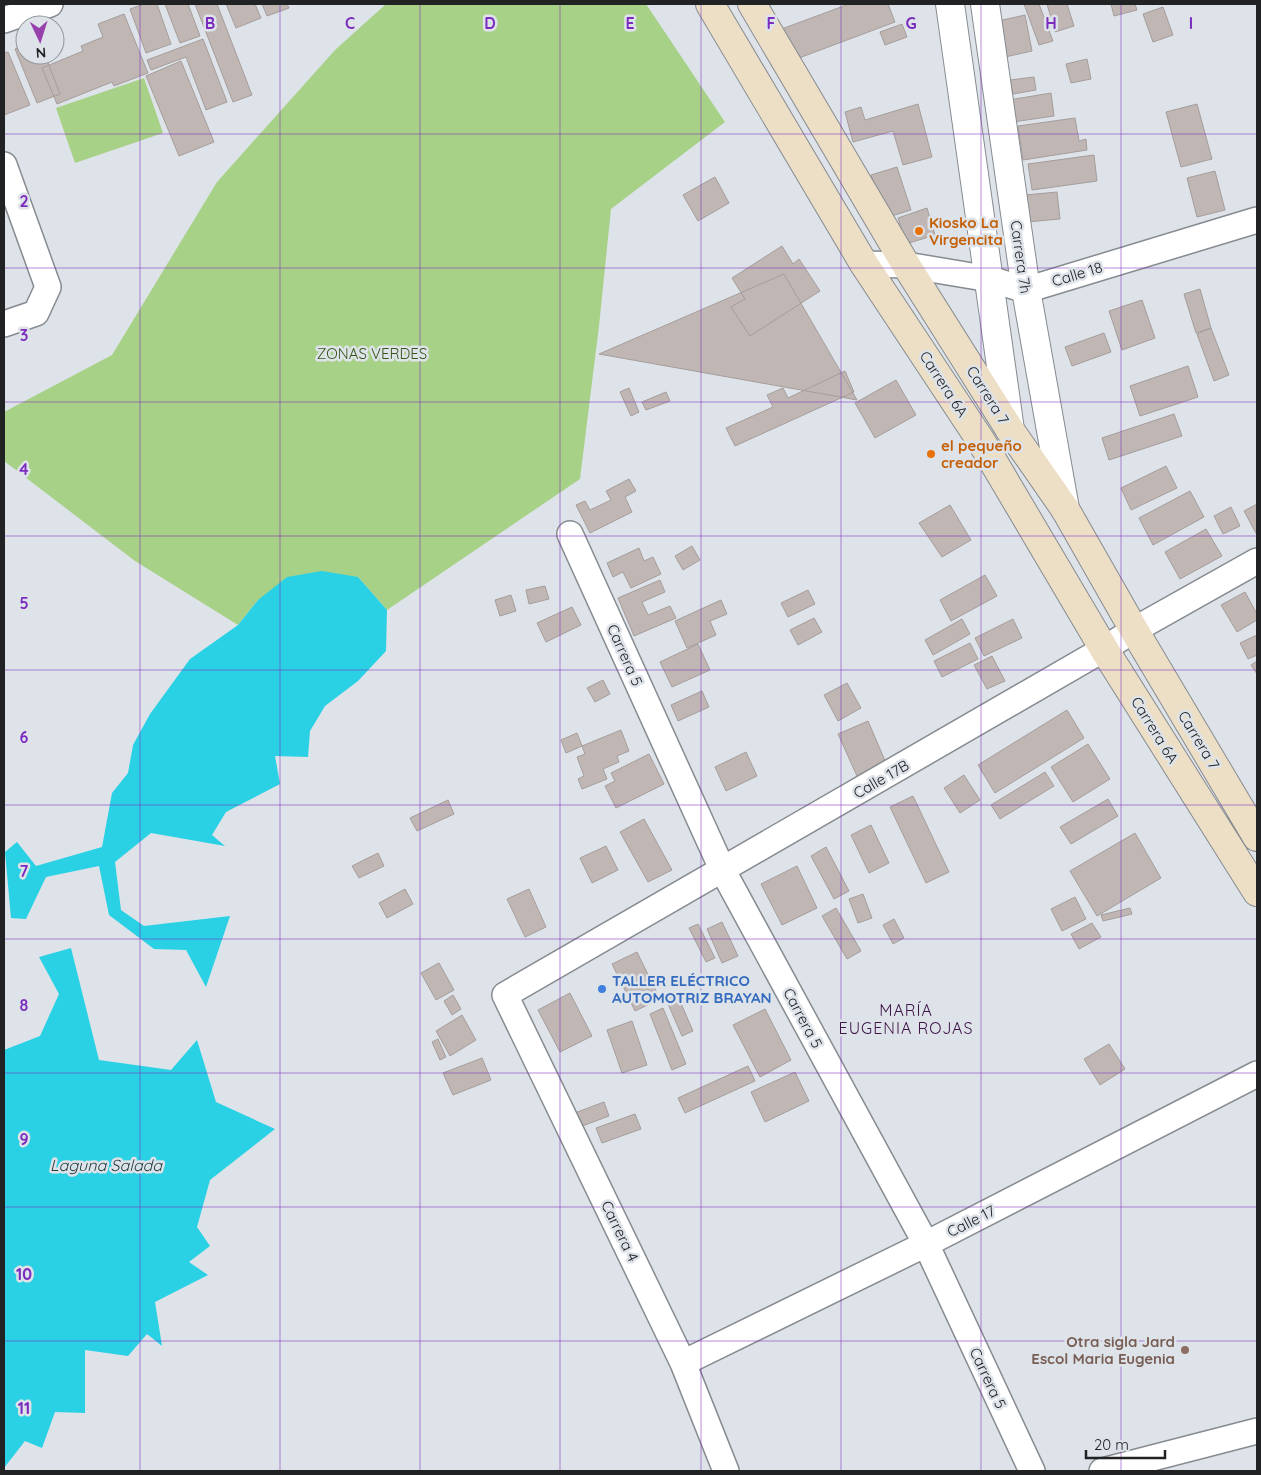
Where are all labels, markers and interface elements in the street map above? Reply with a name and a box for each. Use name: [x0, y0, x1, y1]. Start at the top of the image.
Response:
text: B: [205, 13, 215, 33]
text: C: [345, 13, 355, 33]
text: D: [484, 13, 496, 33]
text: E: [625, 13, 635, 33]
text: F: [767, 13, 776, 33]
text: G: [905, 13, 917, 33]
text: H: [1045, 13, 1057, 33]
text: I: [1189, 13, 1193, 33]
north arrow: [15, 15, 65, 65]
text: N: [35, 44, 47, 62]
text: 2: [19, 191, 29, 211]
place label: Kiosko La Virgencita: [929, 213, 1003, 249]
street label: Carrera 7h: [1006, 219, 1036, 295]
marker: Kiosko La Virgencita: [913, 225, 925, 237]
street label: Calle 18: [1049, 257, 1105, 291]
text: 3: [20, 325, 28, 345]
park label: ZONAS VERDES: [317, 344, 427, 363]
street label: Carrera 6A: [916, 347, 973, 421]
street label: Carrera 7: [963, 362, 1013, 428]
place label: el pequeño creador: [941, 436, 1022, 472]
marker: el pequeño creador: [925, 448, 937, 460]
text: 4: [19, 459, 29, 479]
text: 5: [19, 593, 29, 613]
street label: Carrera 5: [603, 621, 647, 689]
street label: Carrera 6A: [1127, 693, 1183, 767]
street label: Carrera 7: [1174, 707, 1224, 773]
text: 6: [20, 727, 29, 747]
street label: Calle 17B: [850, 755, 912, 803]
text: 7: [20, 861, 29, 881]
place label: TALLER ELÉCTRICO AUTOMOTRIZ BRAYAN: [612, 971, 772, 1007]
marker: TALLER ELÉCTRICO AUTOMOTRIZ BRAYAN: [596, 983, 608, 995]
street label: Carrera 5: [779, 985, 827, 1051]
text: 8: [20, 995, 29, 1015]
district label: MARÍA EUGENIA ROJAS: [839, 1000, 973, 1038]
text: 9: [19, 1129, 29, 1149]
water label: Laguna Salada: [50, 1155, 163, 1175]
street label: Carrera 4: [597, 1198, 643, 1265]
street label: Calle 17: [944, 1201, 999, 1241]
text: 10: [16, 1264, 32, 1284]
place label: Otra sigla Jard Escol Maria Eugenia: [1031, 1332, 1175, 1368]
street label: Carrera 5: [966, 1344, 1010, 1412]
marker: Otra sigla Jard Escol Maria Eugenia: [1179, 1344, 1191, 1356]
text: 11: [18, 1398, 30, 1418]
scale bar: [1086, 1428, 1165, 1460]
text: 20 m: [1094, 1435, 1129, 1454]

